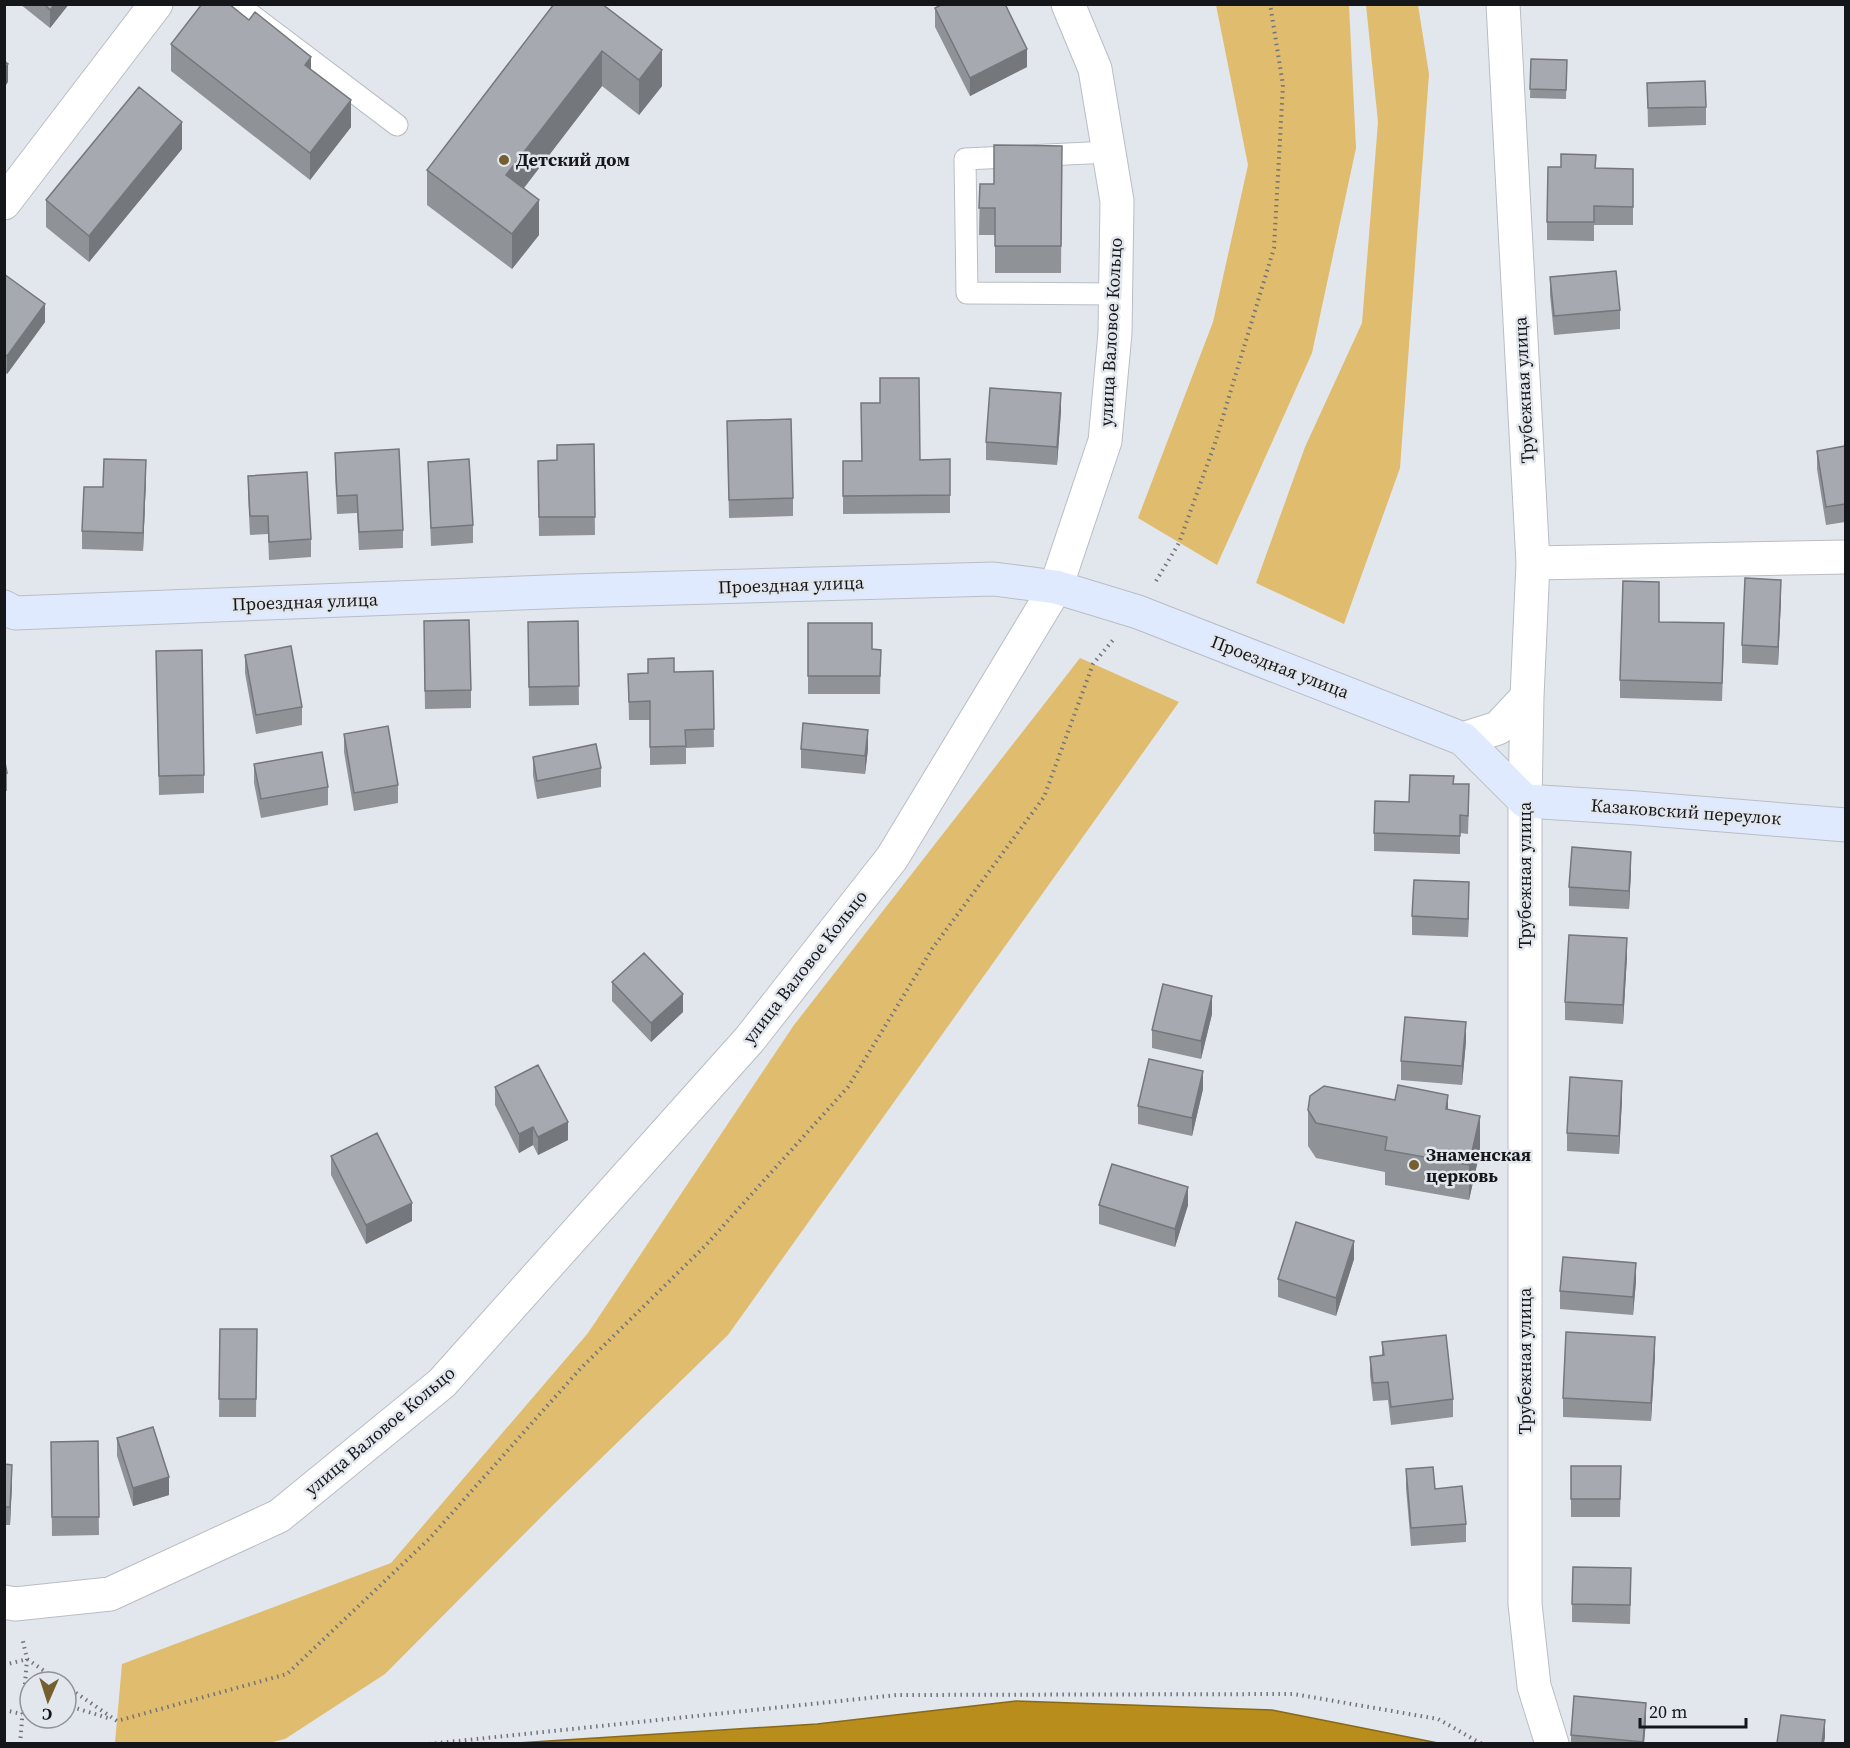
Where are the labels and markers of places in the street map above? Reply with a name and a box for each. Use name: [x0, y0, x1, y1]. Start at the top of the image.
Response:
place label: Детский дом: [516, 147, 630, 172]
marker: Детский дом: [497, 153, 511, 167]
place label: Знаменская церковь: [1426, 1142, 1531, 1188]
marker: Знаменская церковь: [1407, 1158, 1421, 1172]

